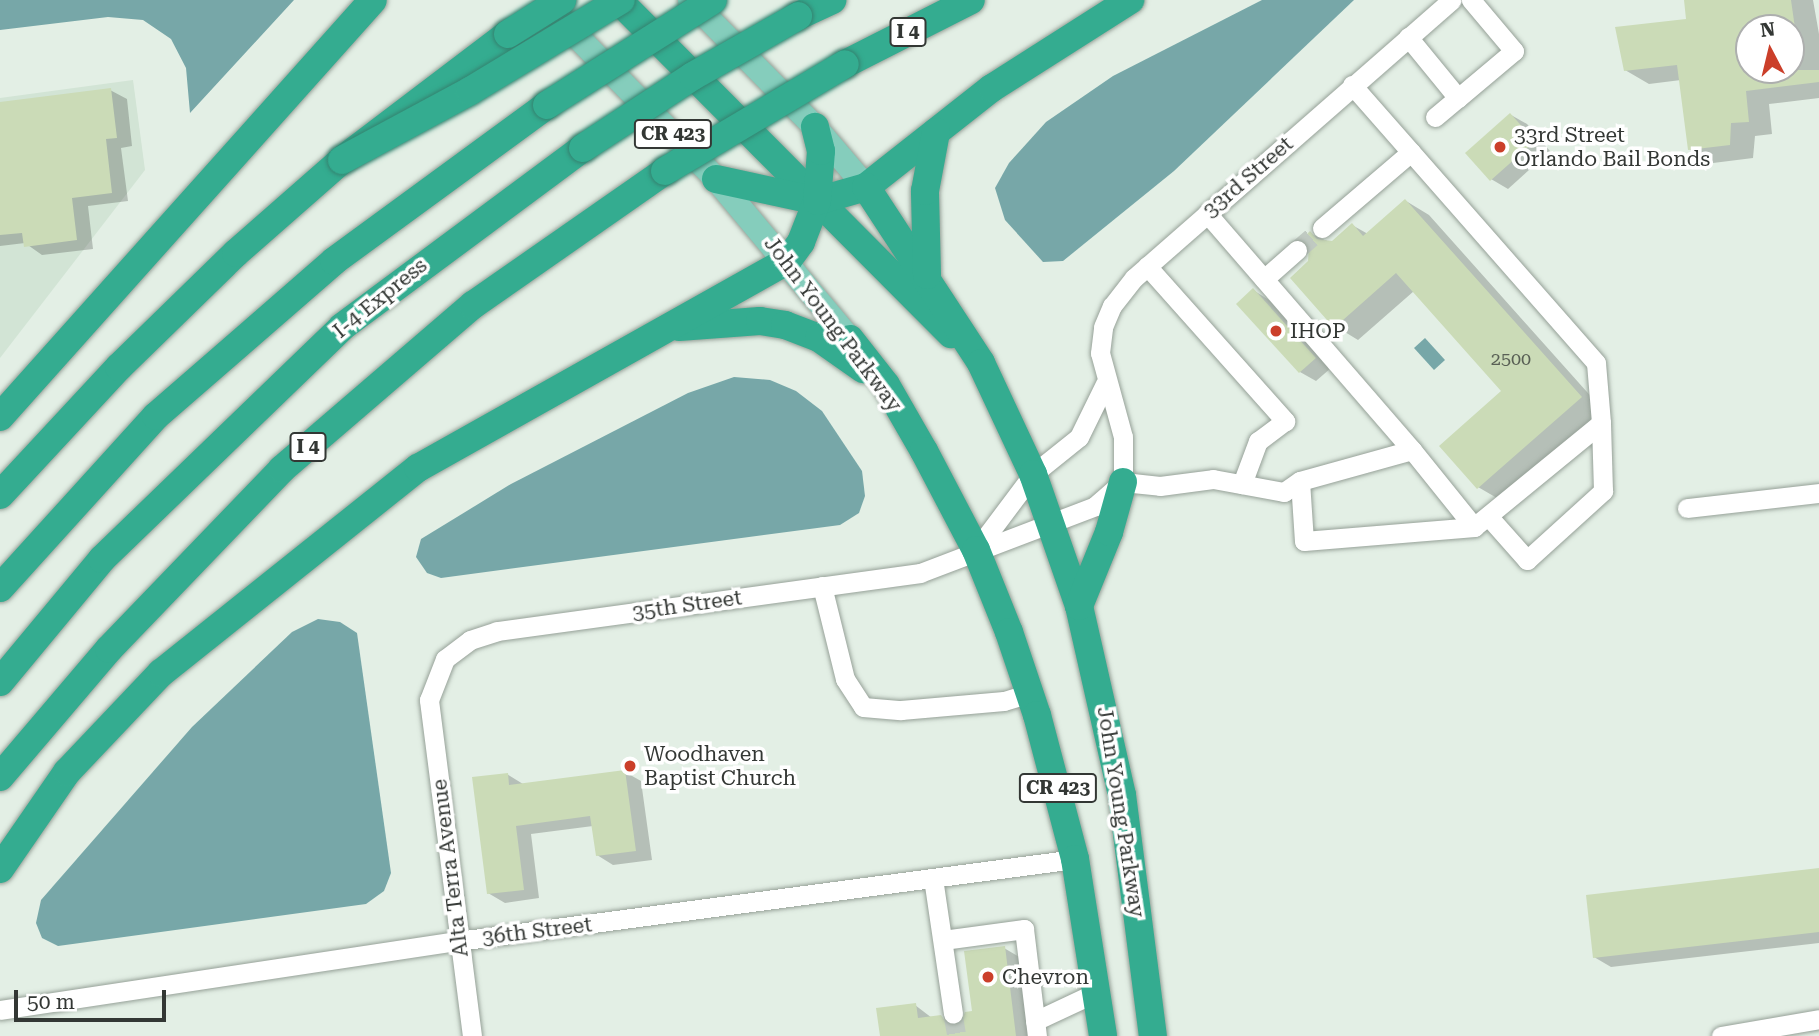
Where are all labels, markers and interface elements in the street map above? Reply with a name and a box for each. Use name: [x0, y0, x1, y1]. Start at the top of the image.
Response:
north arrow: [1735, 14, 1805, 84]
road number: I 4: [889, 16, 927, 48]
text: N: [1759, 17, 1776, 42]
road number: CR 423: [633, 118, 713, 150]
place label: 33rd Street Orlando Bail Bonds: [1514, 122, 1710, 172]
street label: 33rd Street: [1198, 131, 1298, 223]
marker: 33rd Street Orlando Bail Bonds: [1492, 139, 1508, 155]
street label: John Young Parkway: [759, 231, 907, 417]
street label: I-4 Express: [328, 253, 432, 343]
place label: IHOP: [1290, 318, 1346, 344]
marker: IHOP: [1268, 323, 1284, 339]
house number: 2500: [1491, 348, 1531, 370]
road number: I 4: [289, 432, 327, 462]
street label: 35th Street: [631, 585, 743, 625]
street label: John Young Parkway: [1092, 705, 1150, 919]
place label: Woodhaven Baptist Church: [644, 741, 796, 791]
marker: Woodhaven Baptist Church: [622, 758, 638, 774]
road number: CR 423: [1018, 772, 1098, 804]
street label: Alta Terra Avenue: [427, 778, 473, 958]
street label: 36th Street: [481, 912, 593, 950]
place label: Chevron: [1002, 964, 1089, 990]
marker: Chevron: [980, 969, 996, 985]
scale bar: [18, 976, 170, 1020]
text: 50 m: [27, 990, 75, 1014]

